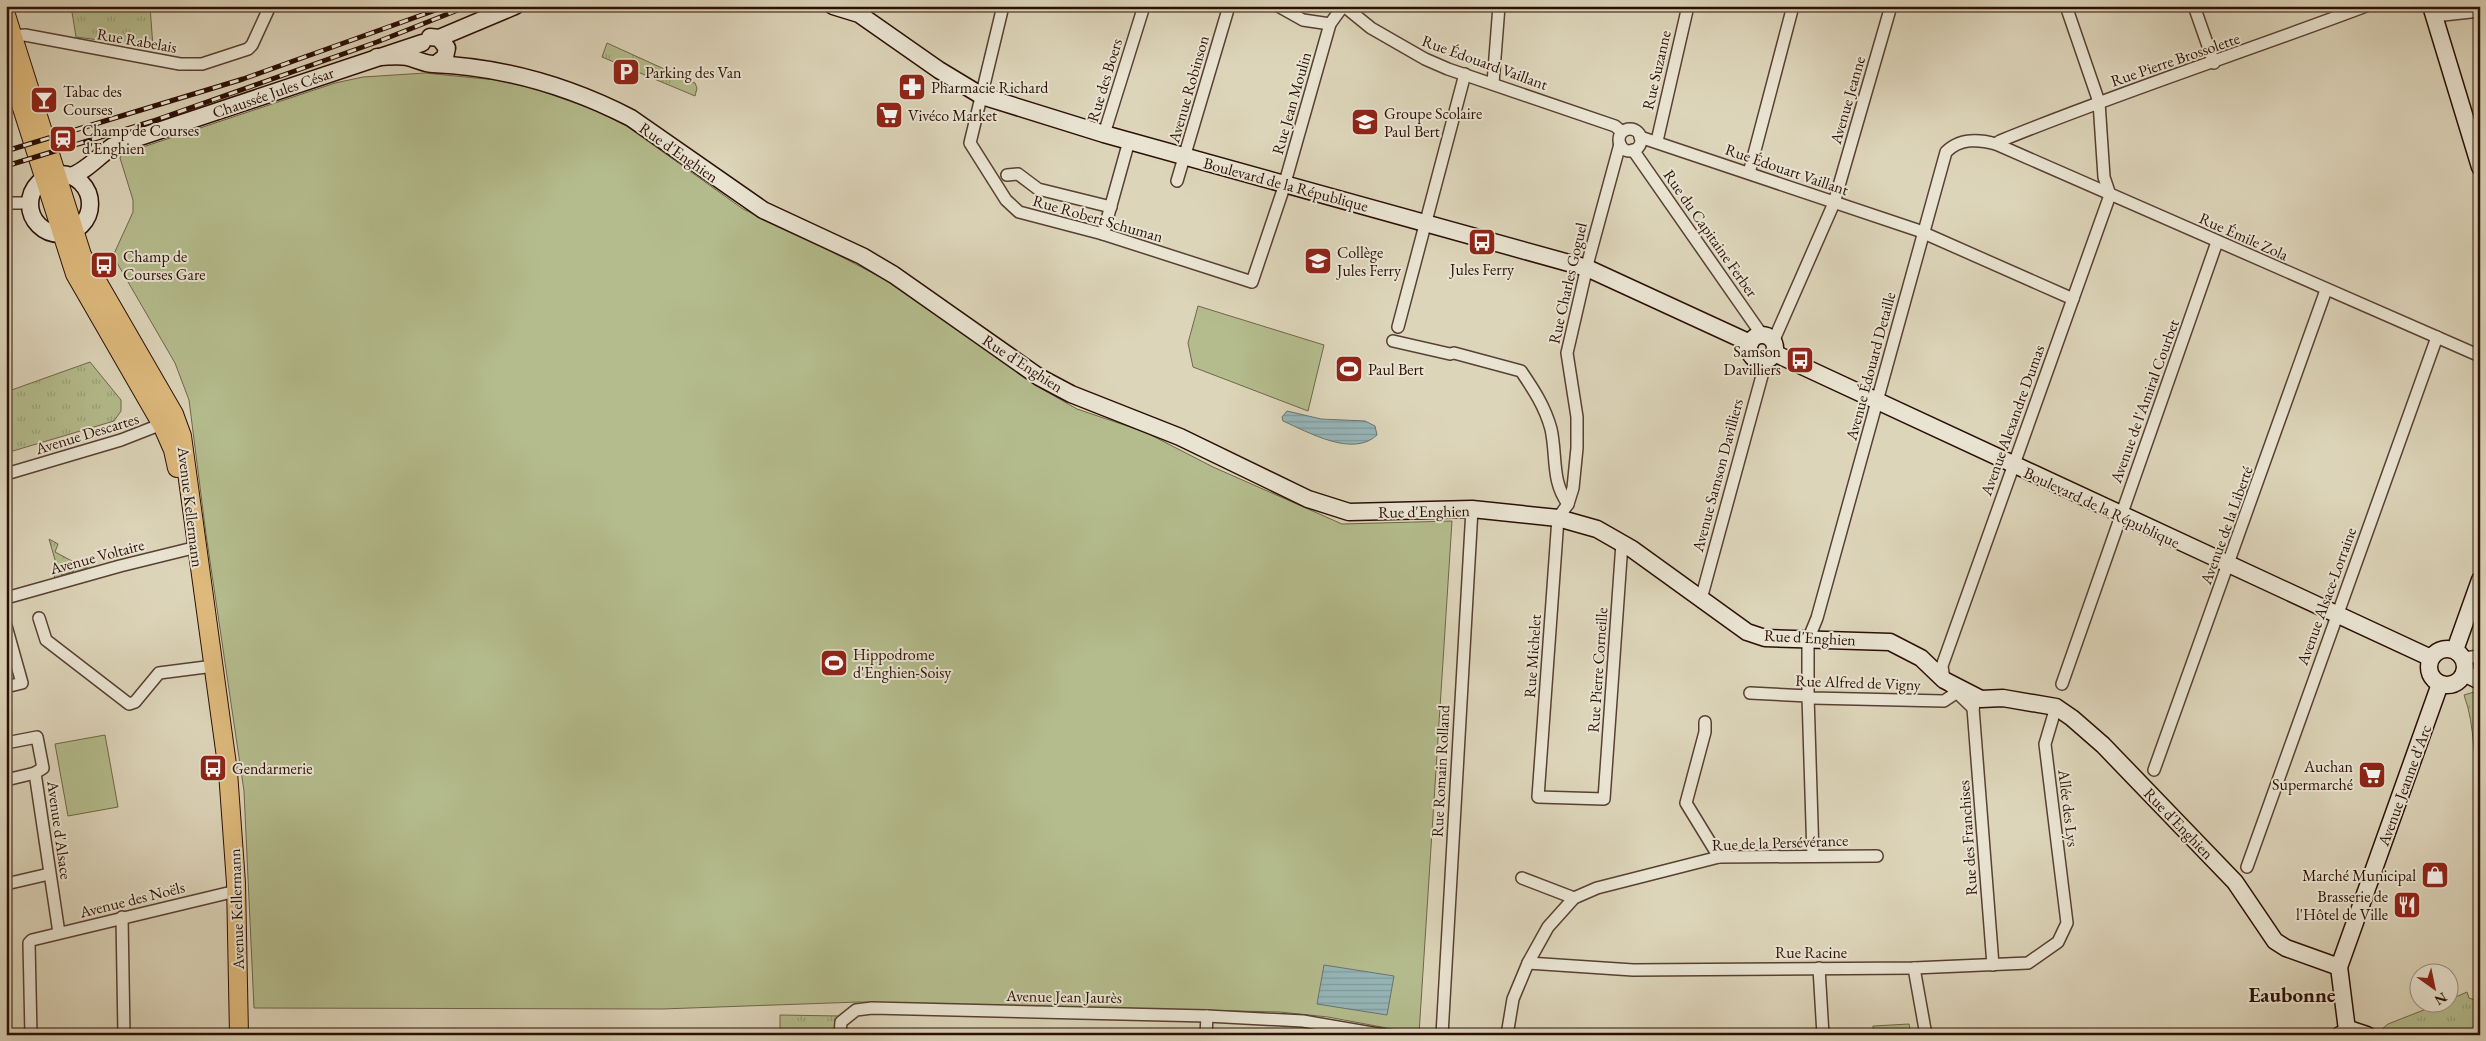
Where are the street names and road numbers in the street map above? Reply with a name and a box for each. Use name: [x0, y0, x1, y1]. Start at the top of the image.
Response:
street label: Rue Rabelais: [95, 23, 179, 58]
street label: Rue Pierre Brossolette: [2108, 27, 2243, 91]
street label: Rue Suzanne: [1637, 28, 1676, 112]
street label: Rue Édouard Vaillant: [1419, 30, 1551, 95]
street label: Avenue Robinson: [1163, 33, 1214, 146]
street label: Rue des Boers: [1082, 36, 1127, 124]
street label: Rue Jean Moulin: [1267, 49, 1316, 157]
street label: Avenue Jeanne: [1825, 54, 1870, 147]
street label: Chaussée Jules César: [210, 62, 337, 123]
street label: Rue d'Enghien: [635, 117, 723, 188]
street label: Rue Édouart Vaillant: [1722, 138, 1851, 200]
street label: Boulevard de la République: [1201, 152, 1371, 217]
street label: Rue du Capitaine Ferber: [1659, 165, 1763, 302]
street label: Rue Robert Schuman: [1030, 190, 1166, 247]
street label: Rue Émile Zola: [2196, 207, 2292, 266]
street label: Rue Charles Goguel: [1543, 220, 1592, 346]
street label: Avenue Édouard Detaille: [1840, 290, 1900, 444]
street label: Avenue de l'Amiral Courbet: [2105, 317, 2184, 487]
street label: Rue d'Enghien: [978, 330, 1067, 398]
street label: Avenue Alexandre Dumas: [1975, 342, 2050, 499]
street label: Avenue Samson Davilliers: [1687, 396, 1748, 555]
street label: Avenue Descartes: [32, 408, 141, 459]
street label: Avenue Kellermann: [173, 445, 208, 569]
street label: Boulevard de la République: [2020, 462, 2183, 553]
street label: Avenue de la Liberté: [2195, 463, 2258, 588]
street label: Rue d'Enghien: [1378, 500, 1471, 523]
street label: Avenue Alsace-Lorraine: [2291, 524, 2361, 669]
street label: Avenue Voltaire: [47, 534, 147, 579]
street label: Rue Pierre Corneille: [1583, 607, 1612, 733]
street label: Rue Michelet: [1519, 614, 1546, 699]
street label: Rue d'Enghien: [1764, 625, 1857, 650]
street label: Rue Alfred de Vigny: [1795, 670, 1922, 695]
street label: Rue Romain Rolland: [1427, 703, 1455, 838]
street label: Avenue Jeanne d'Arc: [2372, 722, 2436, 850]
street label: Allée des Lys: [2053, 767, 2084, 848]
street label: Avenue d'Alsace: [42, 778, 77, 881]
street label: Rue des Franchises: [1953, 780, 1982, 896]
street label: Rue d'Enghien: [2139, 783, 2218, 864]
street label: Rue de la Persévérance: [1711, 830, 1849, 855]
street label: Avenue Kellermann: [224, 847, 249, 971]
street label: Avenue des Noëls: [76, 876, 187, 923]
street label: Rue Racine: [1775, 942, 1847, 963]
street label: Avenue Jean Jaurès: [1005, 985, 1122, 1008]

